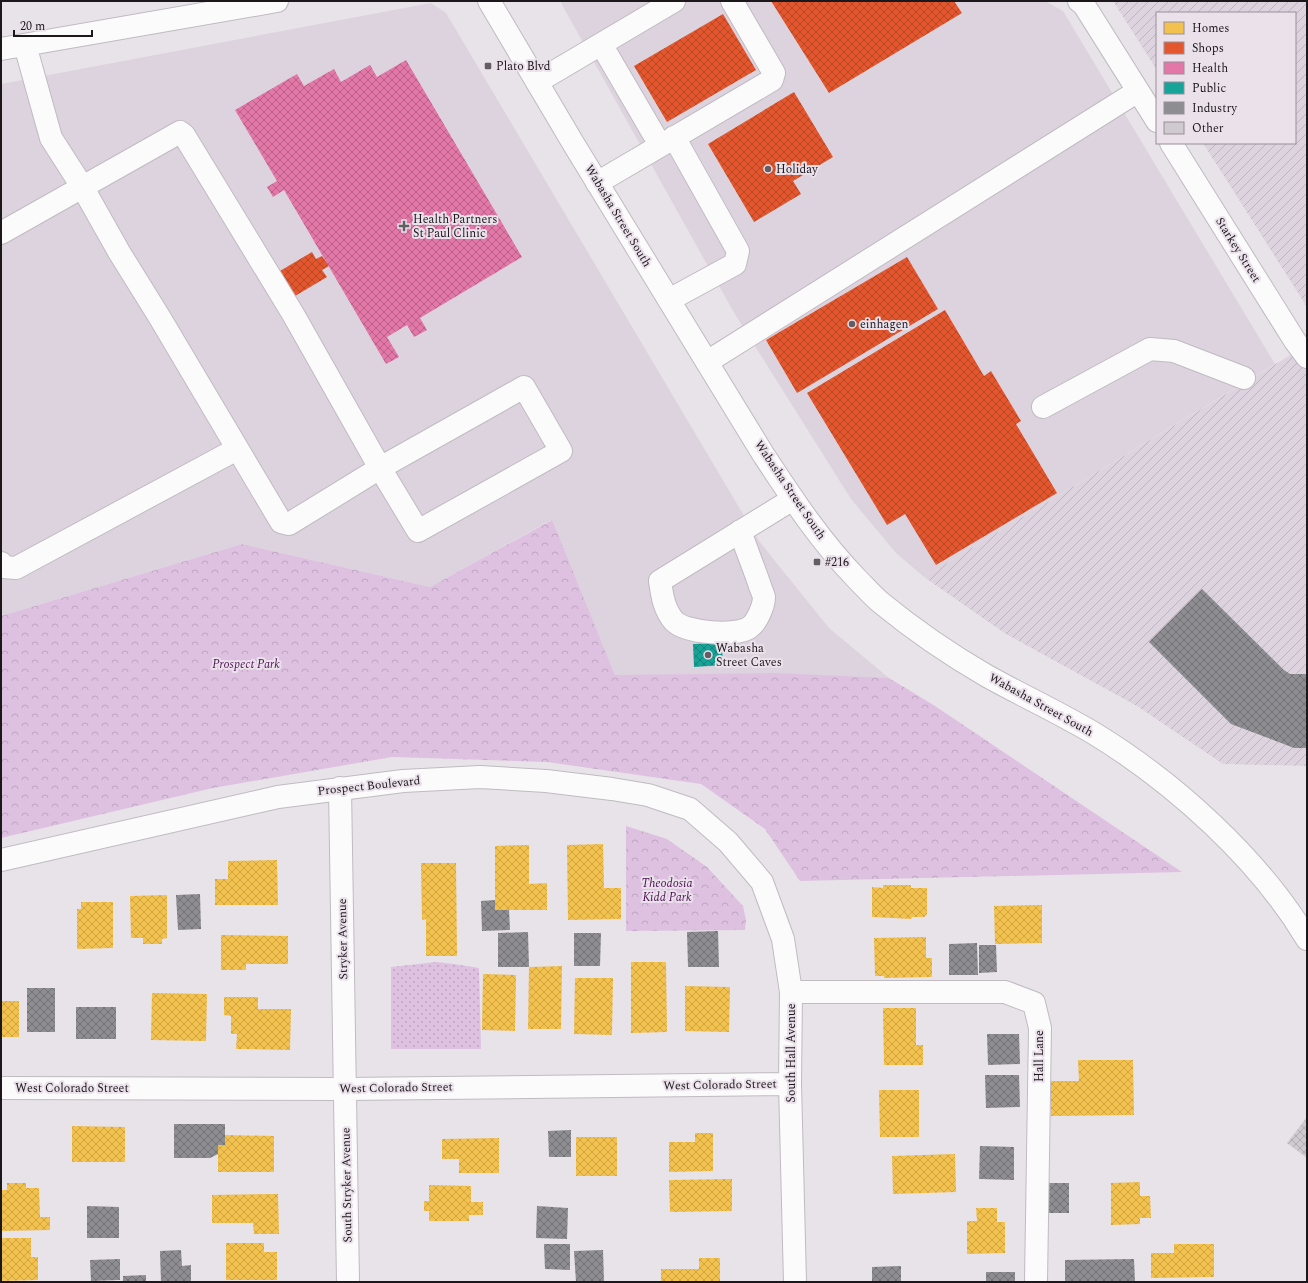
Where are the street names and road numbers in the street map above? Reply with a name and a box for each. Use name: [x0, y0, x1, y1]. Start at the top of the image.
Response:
street label: Wabasha Street South: [580, 161, 656, 271]
street label: Starkey Street: [1210, 214, 1266, 286]
street label: Wabasha Street South: [750, 436, 830, 544]
street label: Wabasha Street South: [985, 668, 1097, 742]
street label: Prospect Boulevard: [317, 771, 422, 801]
street label: Stryker Avenue: [333, 898, 353, 980]
street label: South Hall Avenue: [782, 1003, 801, 1103]
street label: Hall Lane: [1030, 1030, 1049, 1082]
street label: West Colorado Street: [663, 1075, 777, 1095]
street label: West Colorado Street: [339, 1078, 453, 1098]
street label: West Colorado Street: [15, 1079, 129, 1098]
street label: South Stryker Avenue: [336, 1127, 358, 1243]

